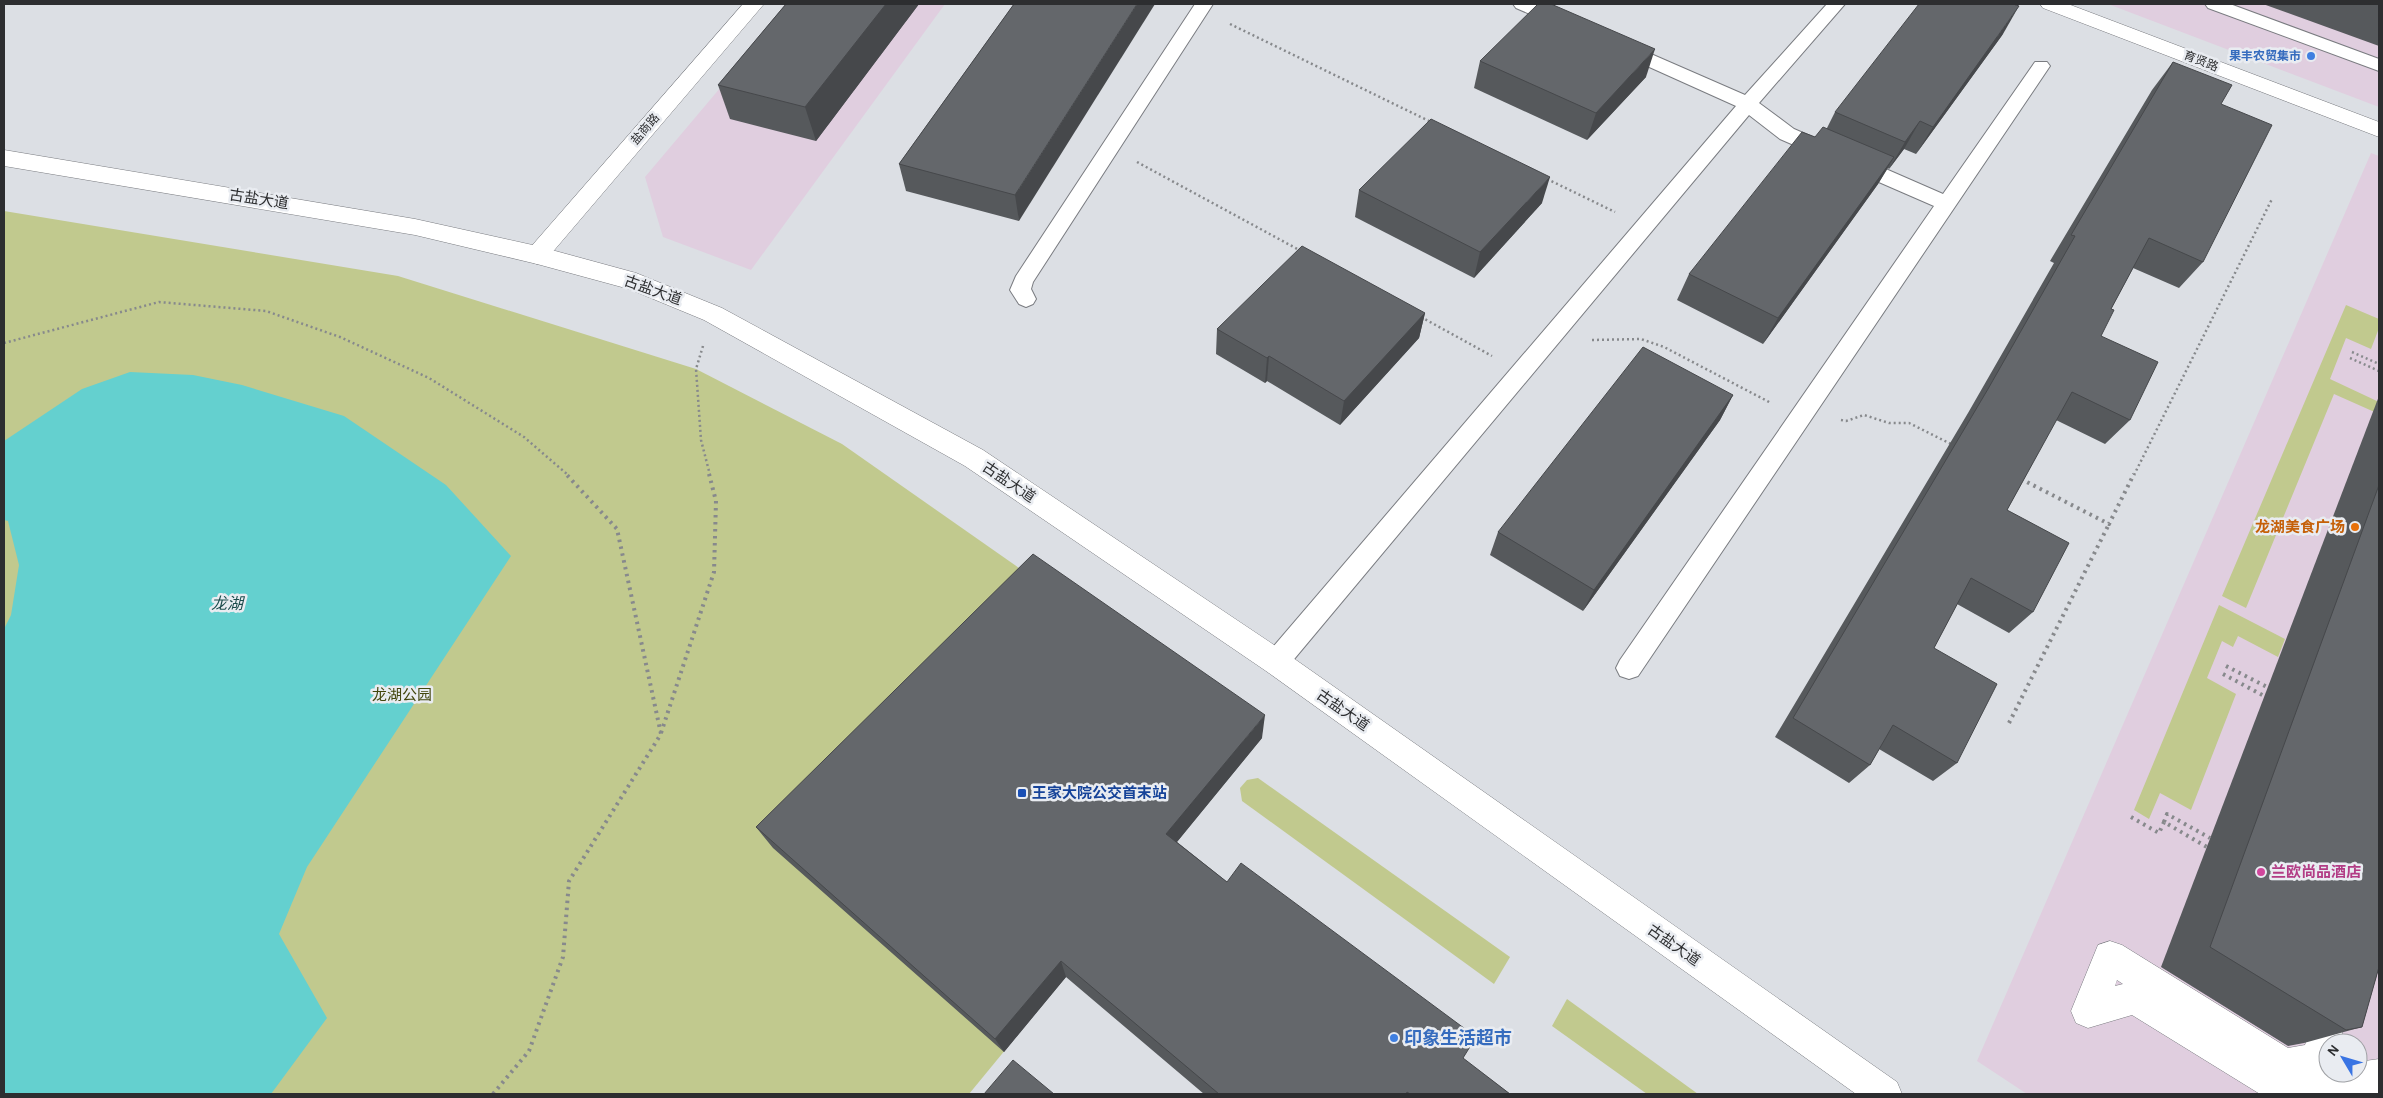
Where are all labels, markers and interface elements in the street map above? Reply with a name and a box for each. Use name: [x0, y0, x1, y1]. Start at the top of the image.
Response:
street label: 育贤路: [2182, 48, 2220, 73]
place label: 果丰农贸集市: [2229, 49, 2301, 62]
marker: 果丰农贸集市: [2305, 50, 2317, 62]
street label: 盐商路: [628, 111, 661, 147]
street label: 古盐大道: [228, 185, 290, 212]
street label: 古盐大道: [622, 271, 684, 308]
street label: 古盐大道: [980, 458, 1039, 505]
place label: 龙湖美食广场: [2255, 518, 2345, 535]
marker: 龙湖美食广场: [2349, 521, 2361, 533]
water label: 龙湖: [211, 595, 246, 612]
street label: 古盐大道: [1314, 685, 1373, 734]
park label: 龙湖公园: [372, 686, 432, 703]
place label: 王家大院公交首末站: [1032, 785, 1167, 801]
marker: 王家大院公交首末站: [1016, 787, 1028, 799]
place label: 兰欧尚品酒店: [2271, 864, 2361, 880]
marker: 兰欧尚品酒店: [2255, 866, 2267, 878]
street label: 古盐大道: [1645, 920, 1704, 969]
place label: 印象生活超市: [1404, 1028, 1512, 1048]
marker: 印象生活超市: [1388, 1032, 1400, 1044]
north arrow: [2318, 1033, 2368, 1083]
text: N: [2325, 1042, 2342, 1059]

